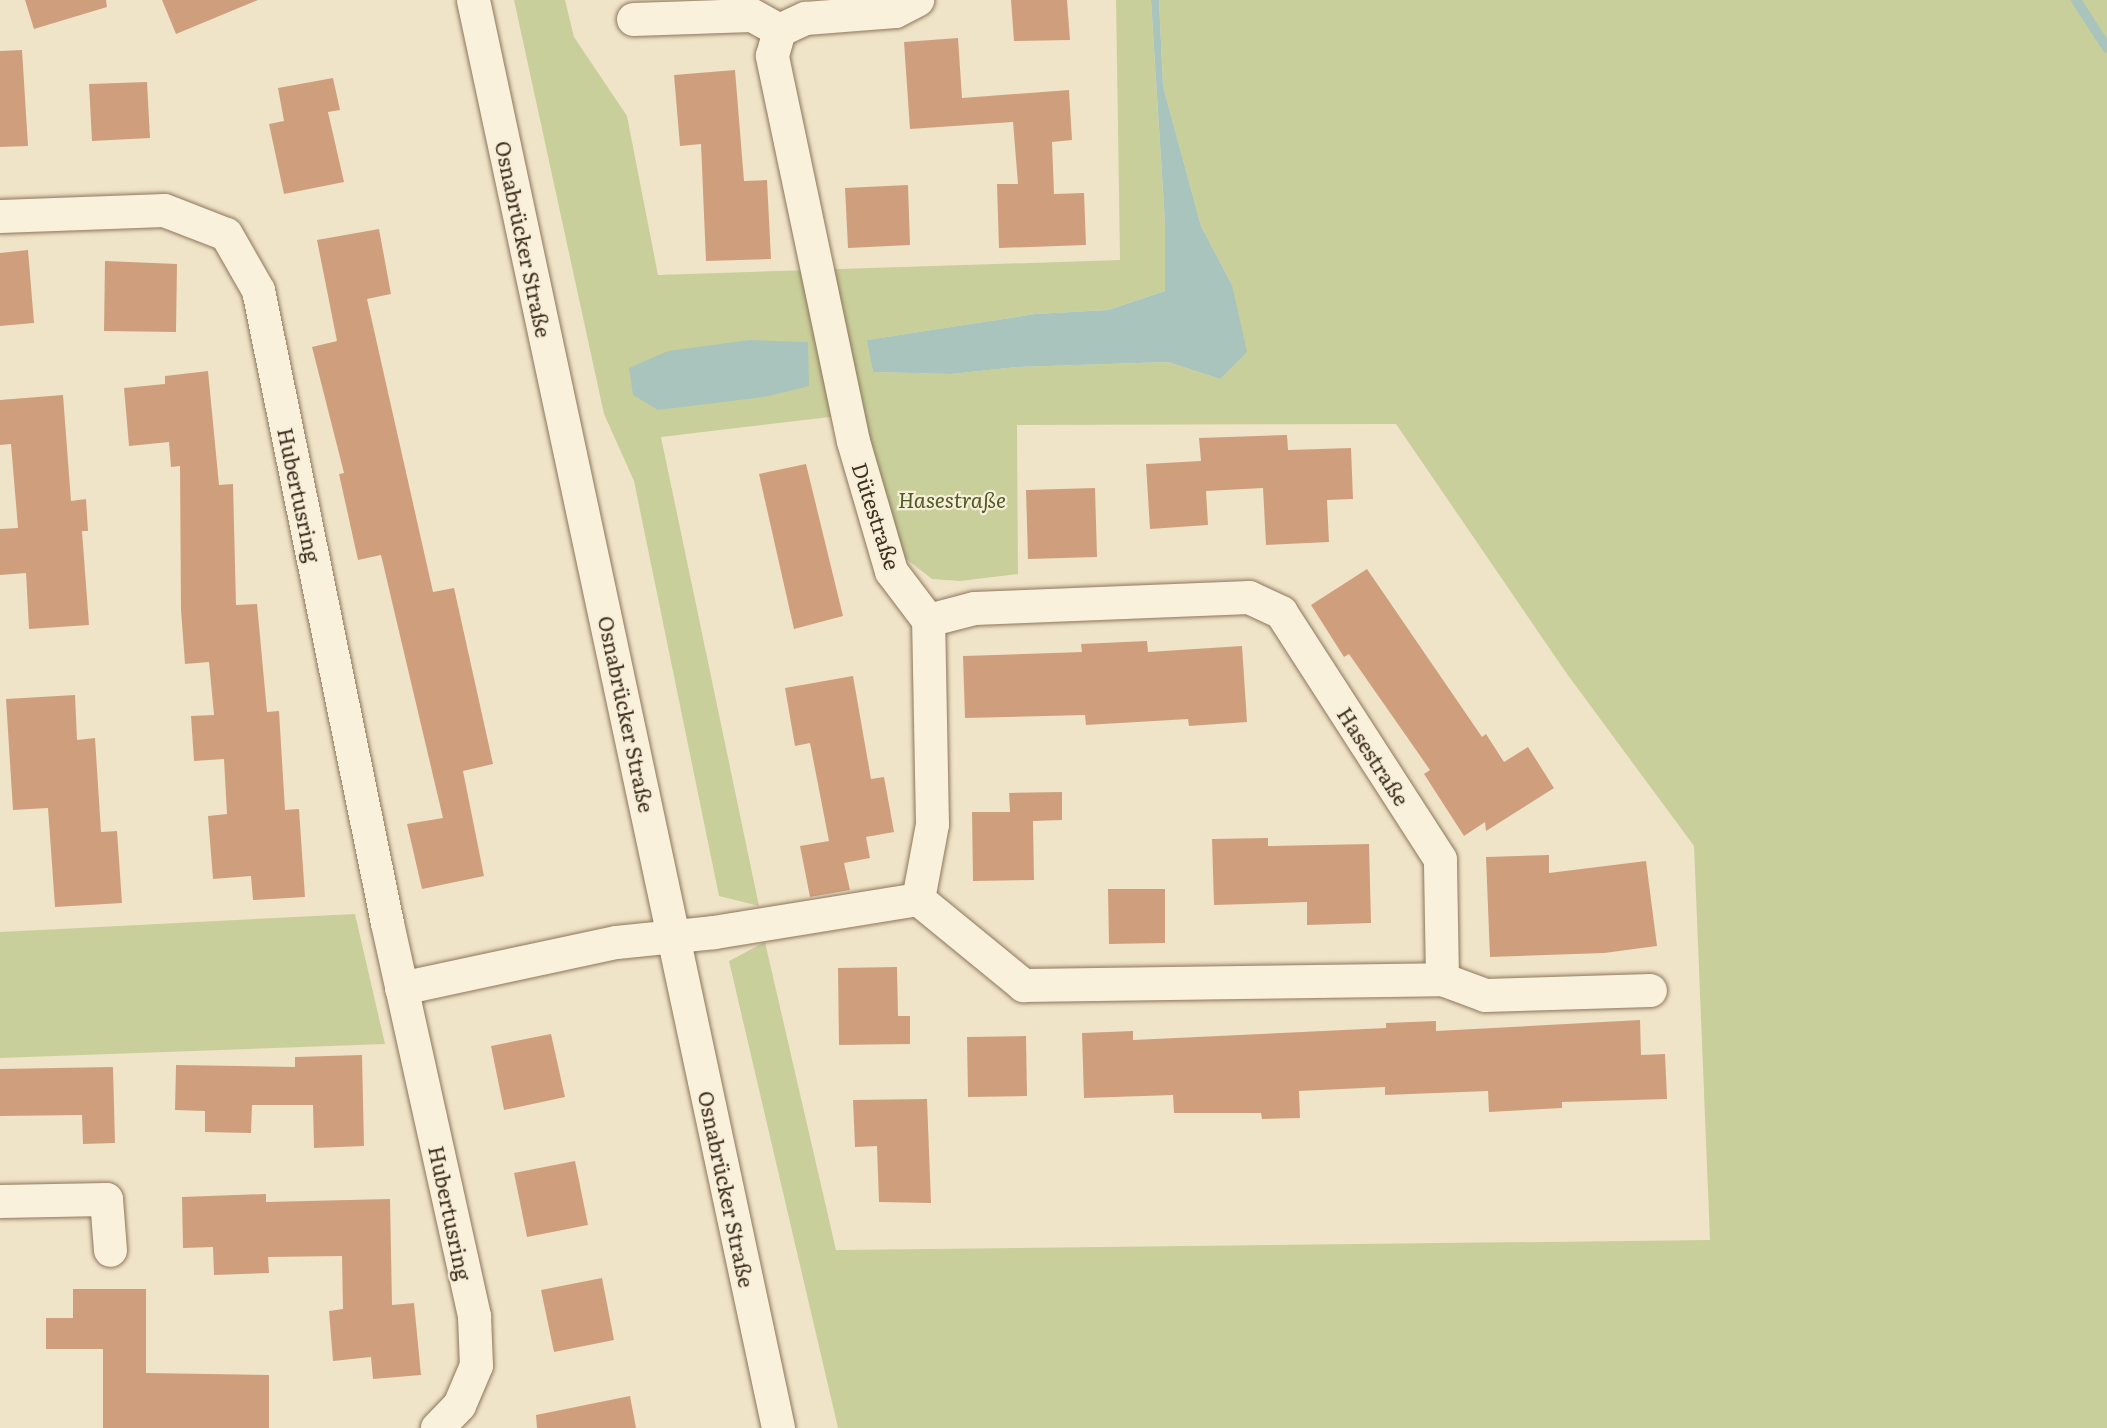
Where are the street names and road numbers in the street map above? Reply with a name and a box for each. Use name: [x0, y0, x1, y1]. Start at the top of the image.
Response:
street label: Osnabrücker Straße: [491, 138, 557, 340]
street label: Hubertusring: [273, 425, 327, 565]
street label: Dütestraße: [848, 459, 906, 573]
street label: Osnabrücker Straße: [594, 613, 660, 815]
street label: Hasestraße: [1333, 702, 1415, 810]
street label: Osnabrücker Straße: [694, 1088, 760, 1290]
street label: Hubertusring: [424, 1143, 478, 1283]

